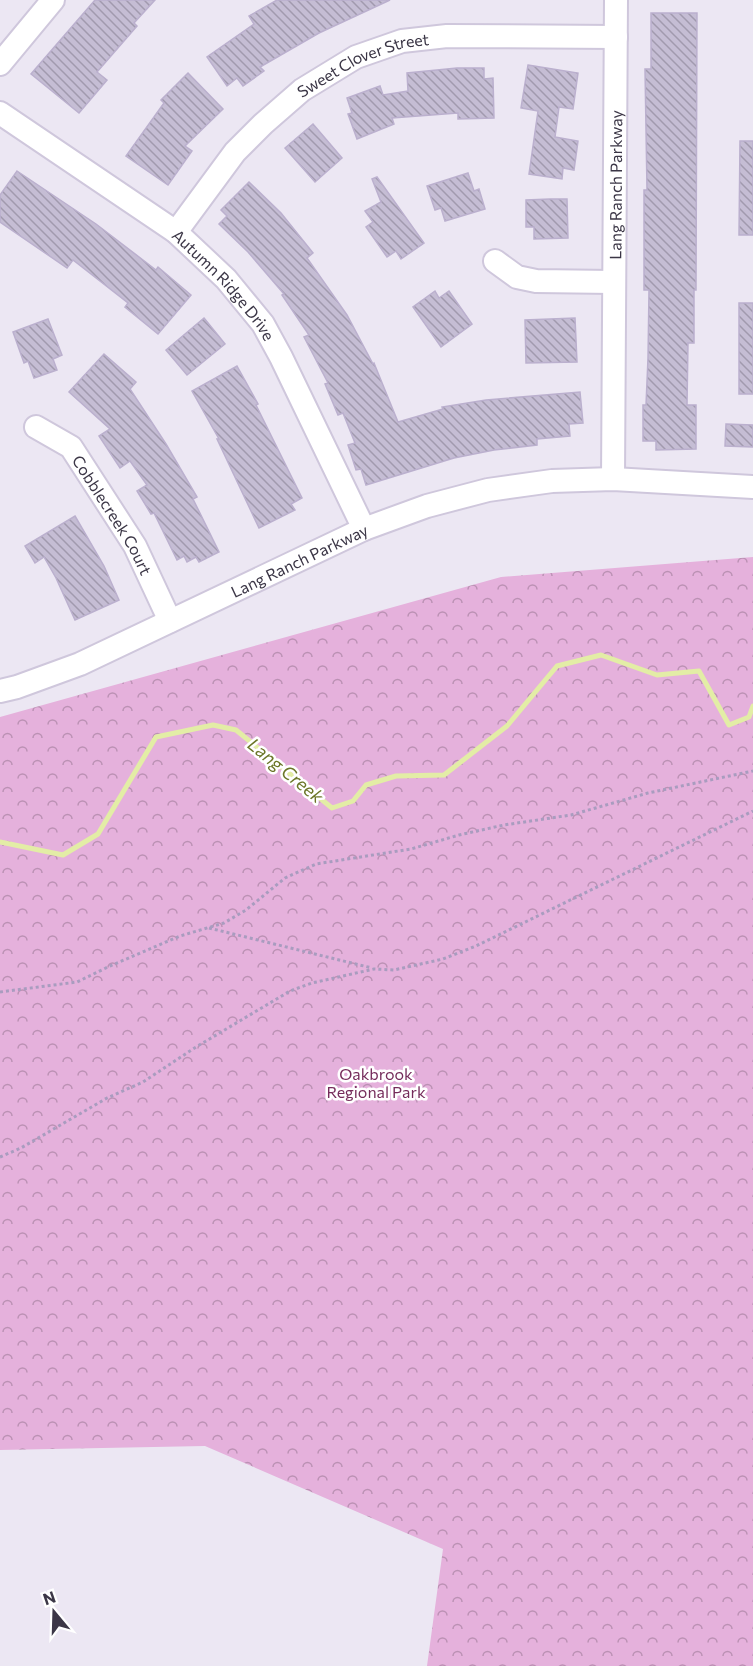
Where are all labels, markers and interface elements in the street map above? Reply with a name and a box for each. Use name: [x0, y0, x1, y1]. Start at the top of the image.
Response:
street label: Sweet Clover Street: [293, 29, 430, 100]
street label: Lang Ranch Parkway: [605, 110, 625, 260]
street label: Autumn Ridge Drive: [169, 225, 279, 343]
street label: Cobblecreek Court: [69, 451, 157, 578]
street label: Lang Ranch Parkway: [227, 519, 371, 601]
water label: Lang Creek: [244, 733, 329, 808]
park label: Oakbrook Regional Park: [326, 1064, 426, 1101]
north arrow: [24, 1582, 84, 1642]
text: N: [40, 1586, 58, 1608]

